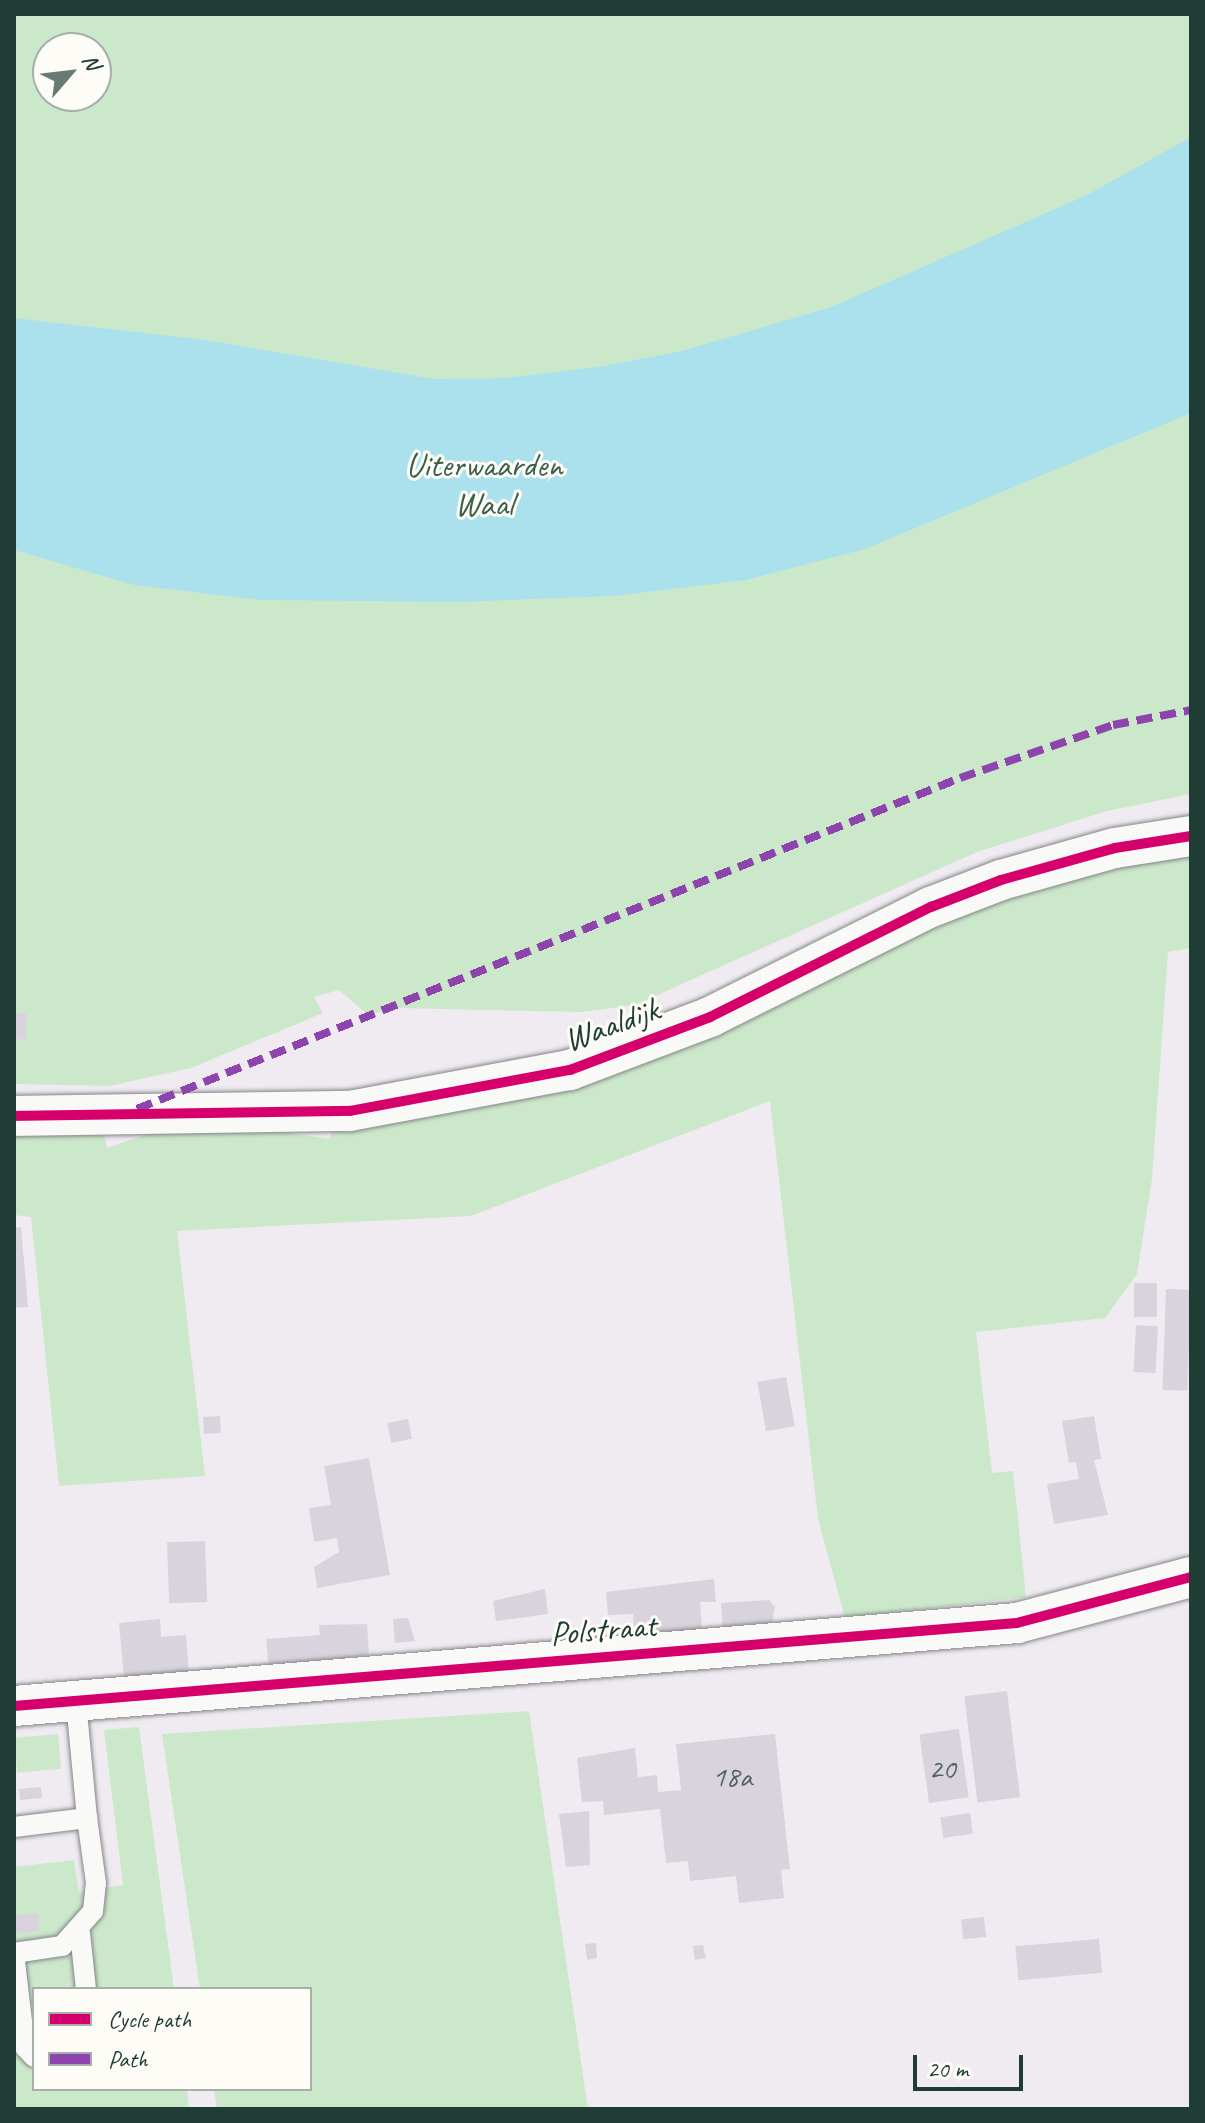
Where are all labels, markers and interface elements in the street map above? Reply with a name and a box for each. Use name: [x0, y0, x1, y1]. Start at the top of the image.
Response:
north arrow: [32, 32, 112, 112]
text: N: [76, 49, 107, 74]
park label: Uiterwaarden Waal: [406, 444, 562, 524]
street label: Waaldijk: [558, 988, 664, 1060]
street label: Polstraat: [548, 1604, 658, 1654]
house number: 20: [929, 1750, 955, 1786]
house number: 18a: [712, 1758, 752, 1794]
legend: [32, 1987, 312, 2091]
text: Cycle path: [108, 2004, 191, 2034]
scale bar: [917, 2039, 1027, 2089]
text: Path: [108, 2044, 148, 2074]
text: 20 m: [927, 2054, 968, 2084]

